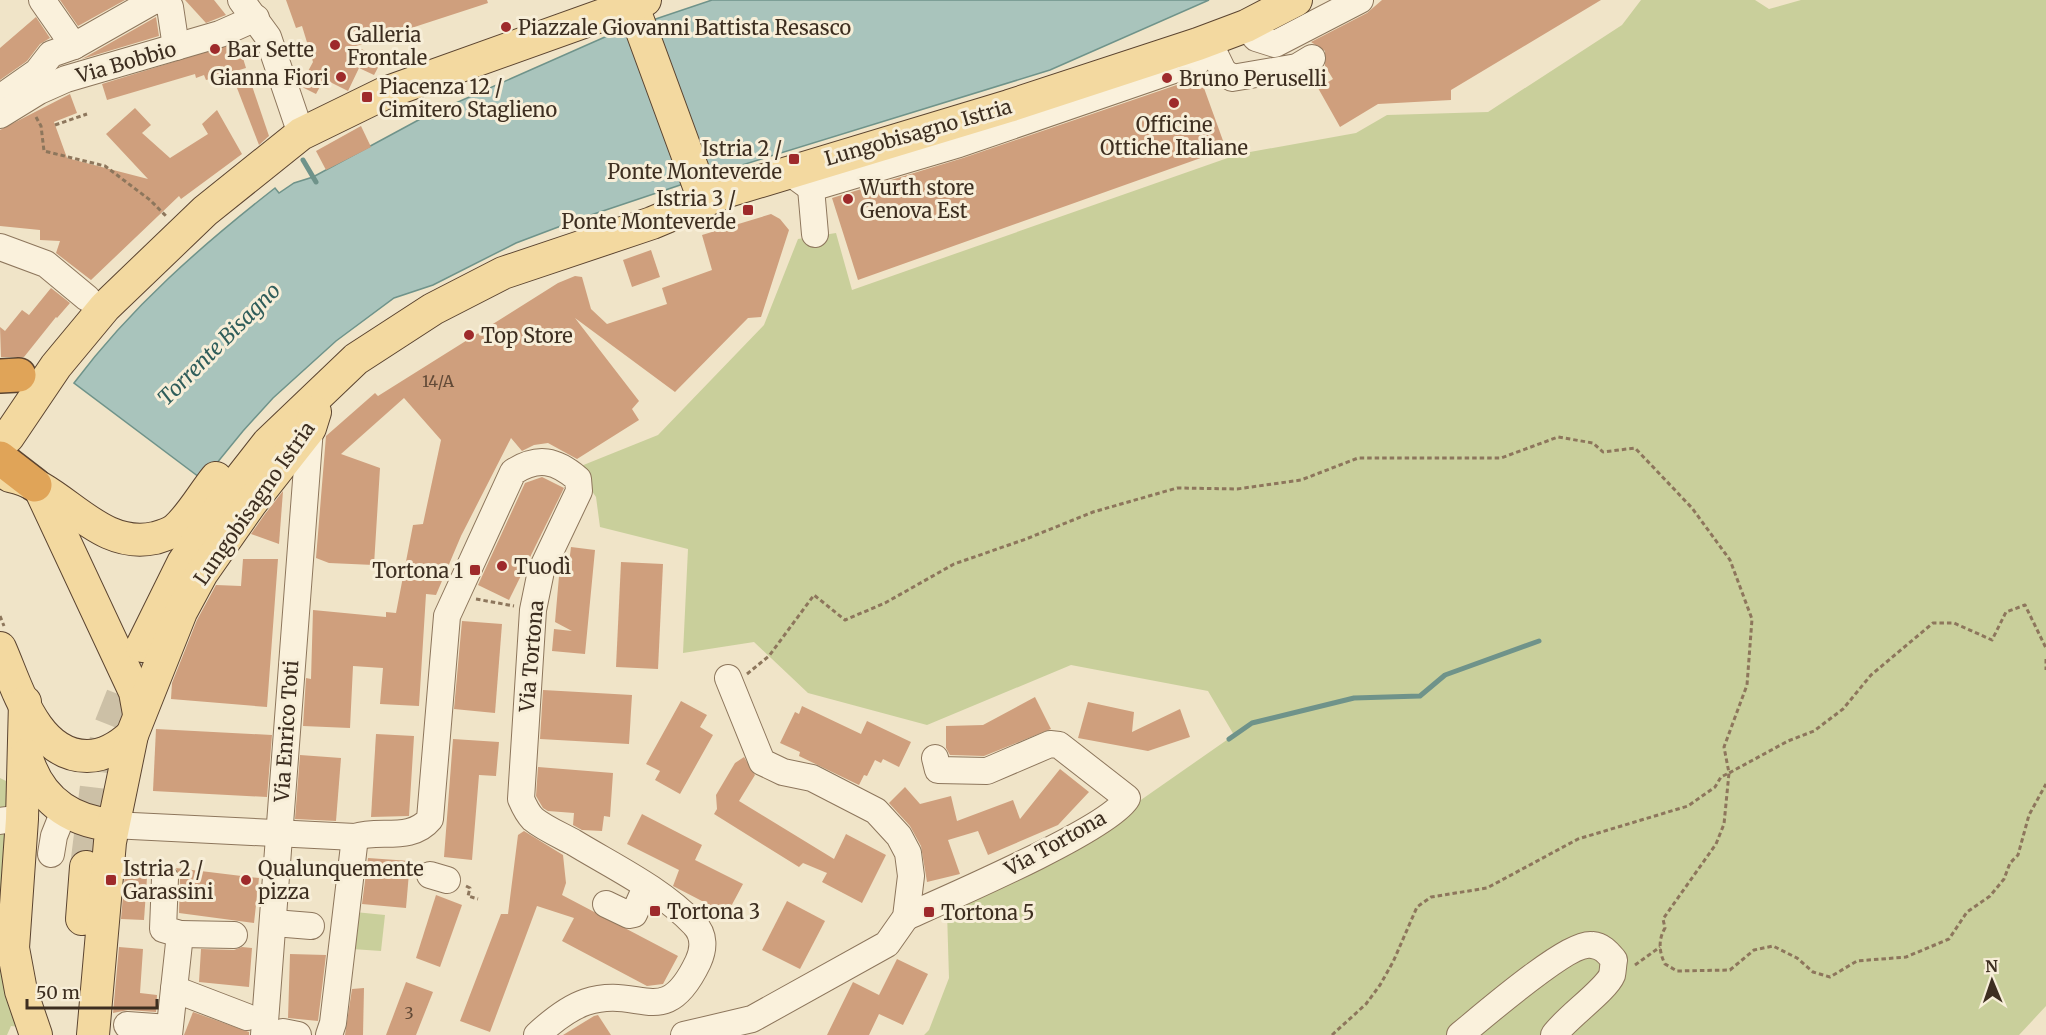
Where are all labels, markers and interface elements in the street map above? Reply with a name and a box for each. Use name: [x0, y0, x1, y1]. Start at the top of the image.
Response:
place label: Piazzale Giovanni Battista Resasco: [518, 15, 852, 40]
marker: Piazzale Giovanni Battista Resasco: [499, 20, 513, 34]
place label: Galleria Frontale: [347, 22, 427, 70]
street label: Via Bobbio: [72, 36, 179, 88]
place label: Bar Sette: [227, 37, 314, 62]
marker: Galleria Frontale: [328, 38, 342, 52]
marker: Bar Sette: [208, 42, 222, 56]
place label: Gianna Fiori: [210, 65, 329, 90]
place label: Bruno Peruselli: [1179, 66, 1327, 91]
marker: Gianna Fiori: [334, 70, 348, 84]
marker: Bruno Peruselli: [1160, 71, 1174, 85]
place label: Piacenza 12 / Cimitero Staglieno: [379, 74, 558, 122]
marker: Piacenza 12 / Cimitero Staglieno: [360, 90, 374, 104]
street label: Lungobisagno Istria: [821, 93, 1015, 171]
marker: Officine Ottiche Italiane: [1167, 96, 1181, 110]
place label: Officine Ottiche Italiane: [1100, 112, 1248, 160]
place label: Istria 2 / Ponte Monteverde: [607, 136, 782, 184]
marker: Istria 2 / Ponte Monteverde: [787, 152, 801, 166]
place label: Wurth store Genova Est: [859, 175, 974, 223]
place label: Istria 3 / Ponte Monteverde: [561, 186, 736, 234]
marker: Wurth store Genova Est: [841, 192, 855, 206]
marker: Istria 3 / Ponte Monteverde: [741, 203, 755, 217]
water label: Torrente Bisagno: [152, 277, 286, 411]
place label: Top Store: [481, 323, 573, 348]
marker: Top Store: [462, 328, 476, 342]
house number: 14/A: [422, 371, 455, 391]
street label: Lungobisagno Istria: [188, 416, 320, 589]
place label: Tuodì: [514, 554, 571, 579]
place label: Tortona 1: [372, 558, 463, 583]
marker: Tuodì: [495, 559, 509, 573]
marker: Tortona 1: [468, 563, 482, 577]
street label: Via Tortona: [514, 599, 548, 714]
street label: Via Enrico Toti: [269, 659, 303, 804]
street label: Via Tortona: [999, 805, 1110, 882]
place label: Istria 2 / Garassini: [123, 856, 213, 904]
place label: Qualunquemente pizza: [258, 856, 424, 904]
marker: Istria 2 / Garassini: [104, 873, 118, 887]
marker: Qualunquemente pizza: [239, 873, 253, 887]
place label: Tortona 3: [667, 899, 760, 924]
place label: Tortona 5: [941, 900, 1034, 925]
marker: Tortona 3: [648, 904, 662, 918]
marker: Tortona 5: [922, 905, 936, 919]
north arrow: [1962, 951, 2022, 1011]
text: N: [1985, 956, 1999, 976]
scale bar: [27, 972, 158, 1010]
text: 50 m: [36, 981, 80, 1004]
house number: 3: [404, 1003, 414, 1023]

